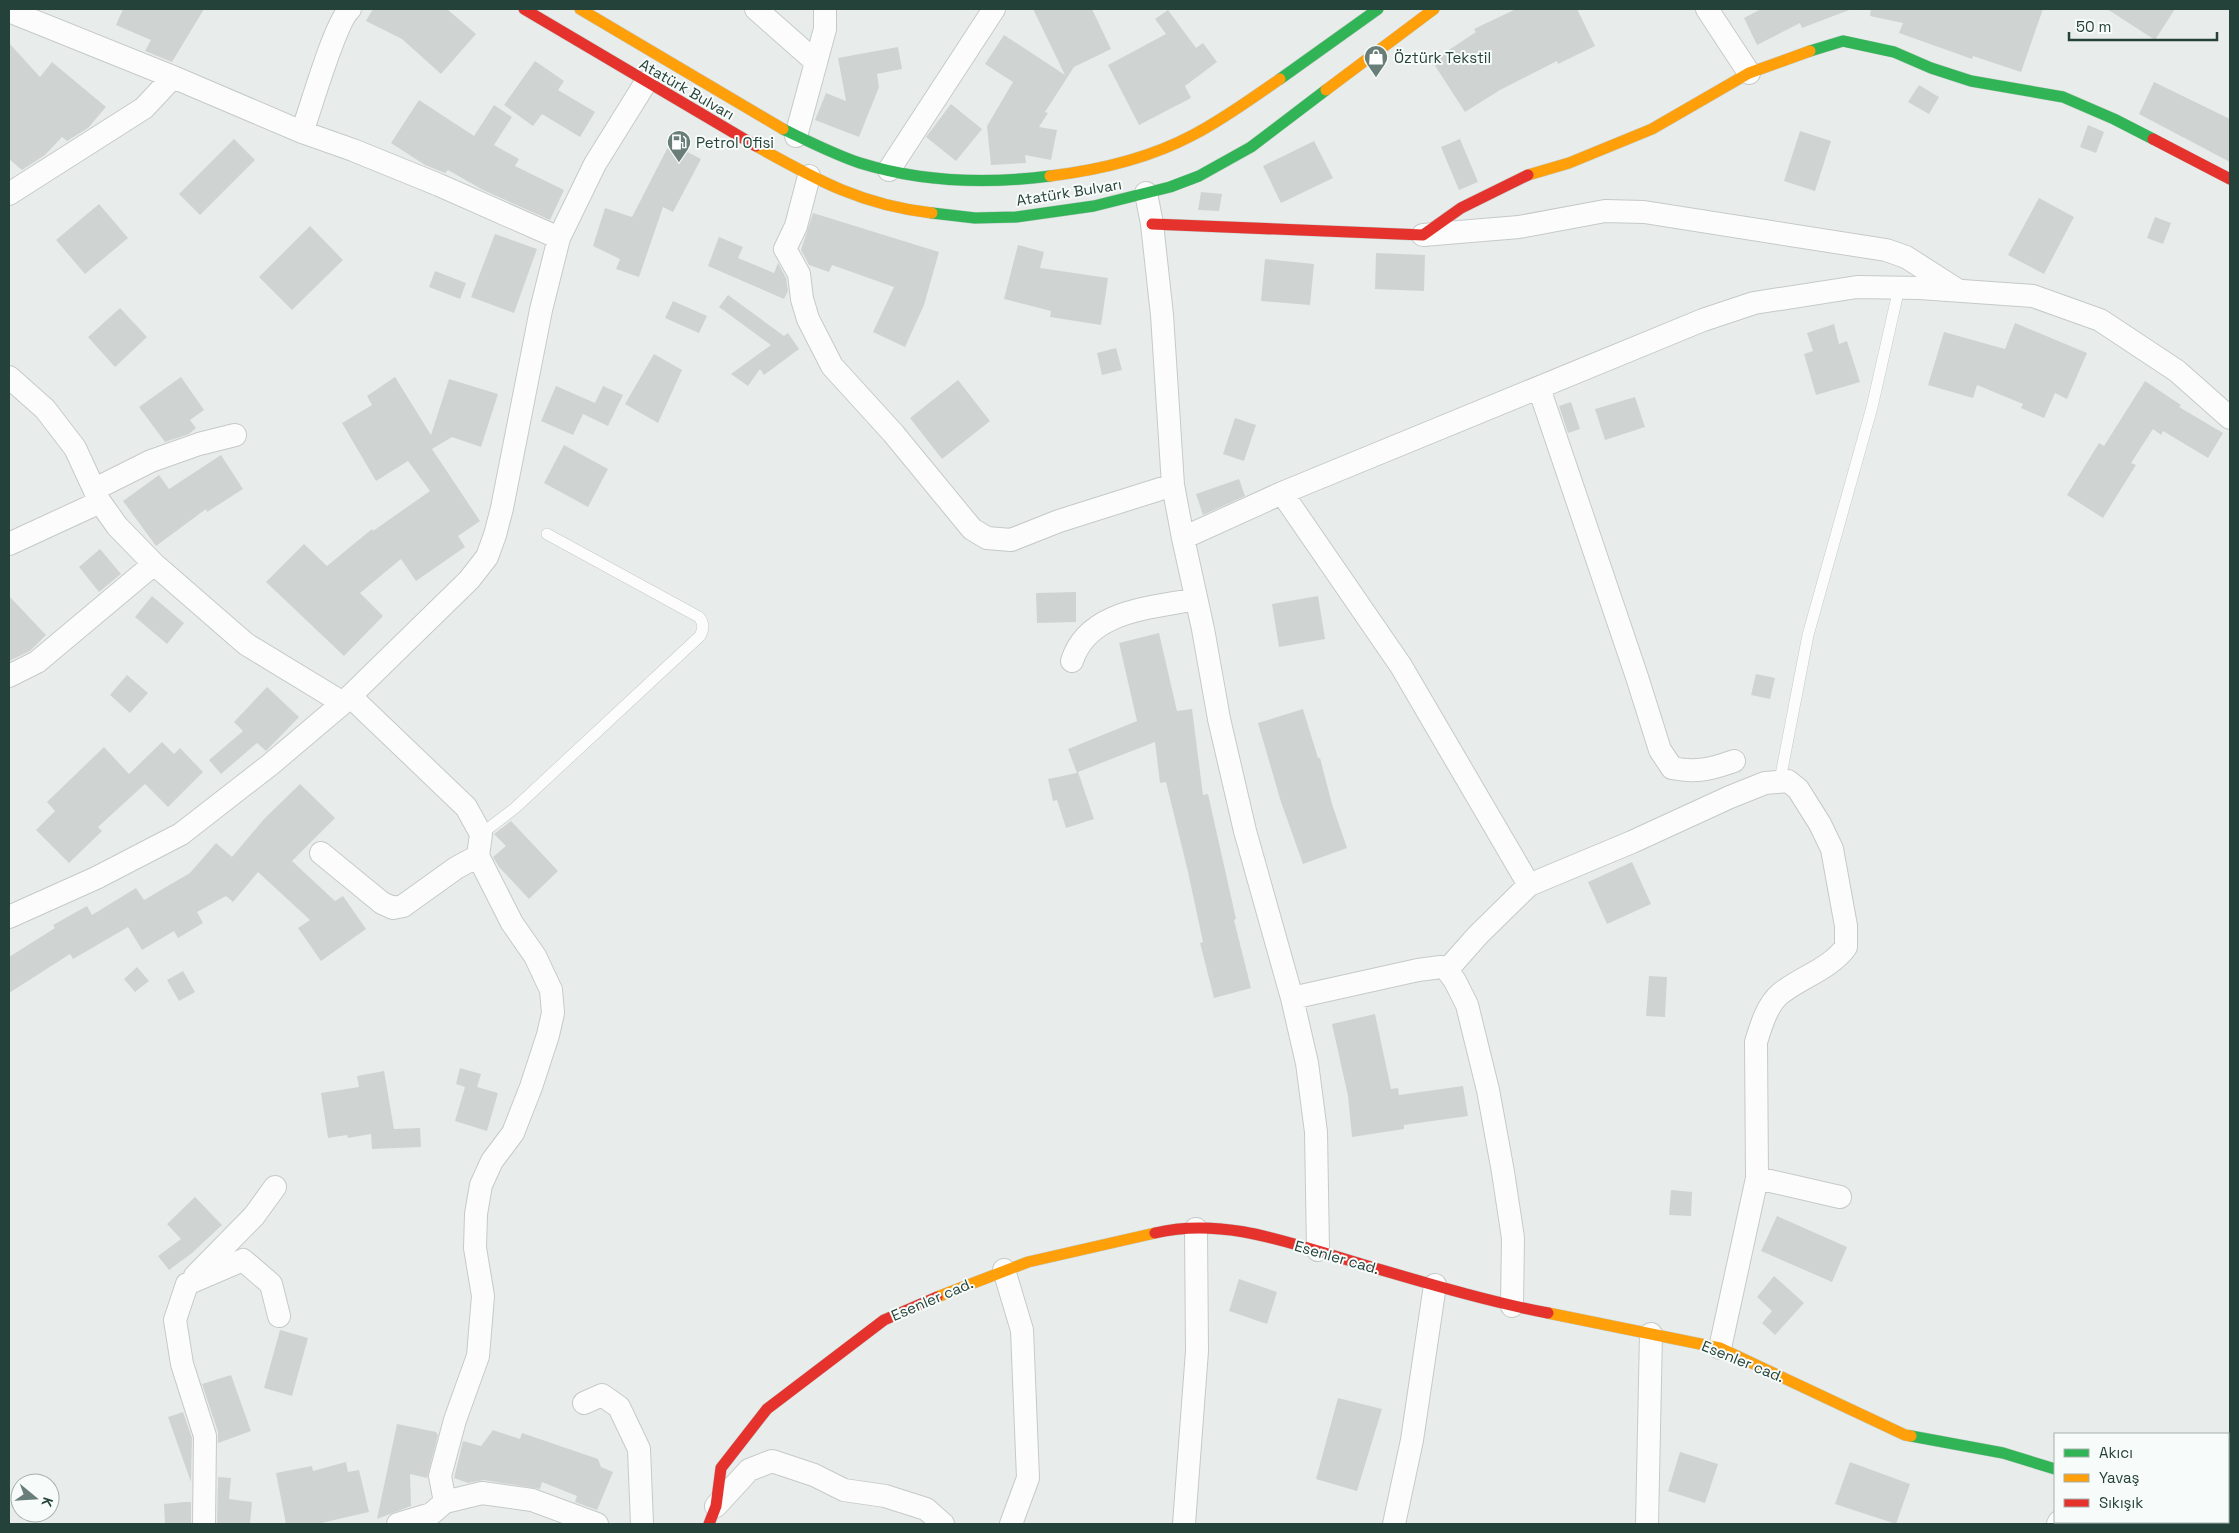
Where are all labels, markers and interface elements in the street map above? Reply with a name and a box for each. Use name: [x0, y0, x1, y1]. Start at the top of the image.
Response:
scale bar: [2069, 10, 2216, 42]
text: 50 m: [2076, 17, 2111, 36]
shop icon: Öztürk Tekstil: [1363, 44, 1389, 78]
place label: Öztürk Tekstil: [1394, 48, 1491, 67]
street label: Atatürk Bulvarı: [636, 54, 738, 124]
fuel station icon: Petrol Ofisi: [666, 129, 692, 163]
place label: Petrol Ofisi: [696, 133, 774, 152]
street label: Atatürk Bulvarı: [1015, 174, 1123, 210]
street label: Esenler cad.: [1292, 1236, 1382, 1278]
street label: Esenler cad.: [888, 1273, 976, 1325]
street label: Esenler cad.: [1699, 1336, 1787, 1386]
legend: [2054, 1433, 2229, 1523]
text: Akıcı: [2099, 1443, 2133, 1462]
text: Yavaş: [2099, 1468, 2140, 1487]
north arrow: [10, 1473, 60, 1523]
text: Sıkışık: [2099, 1493, 2143, 1512]
text: K: [37, 1495, 57, 1509]

